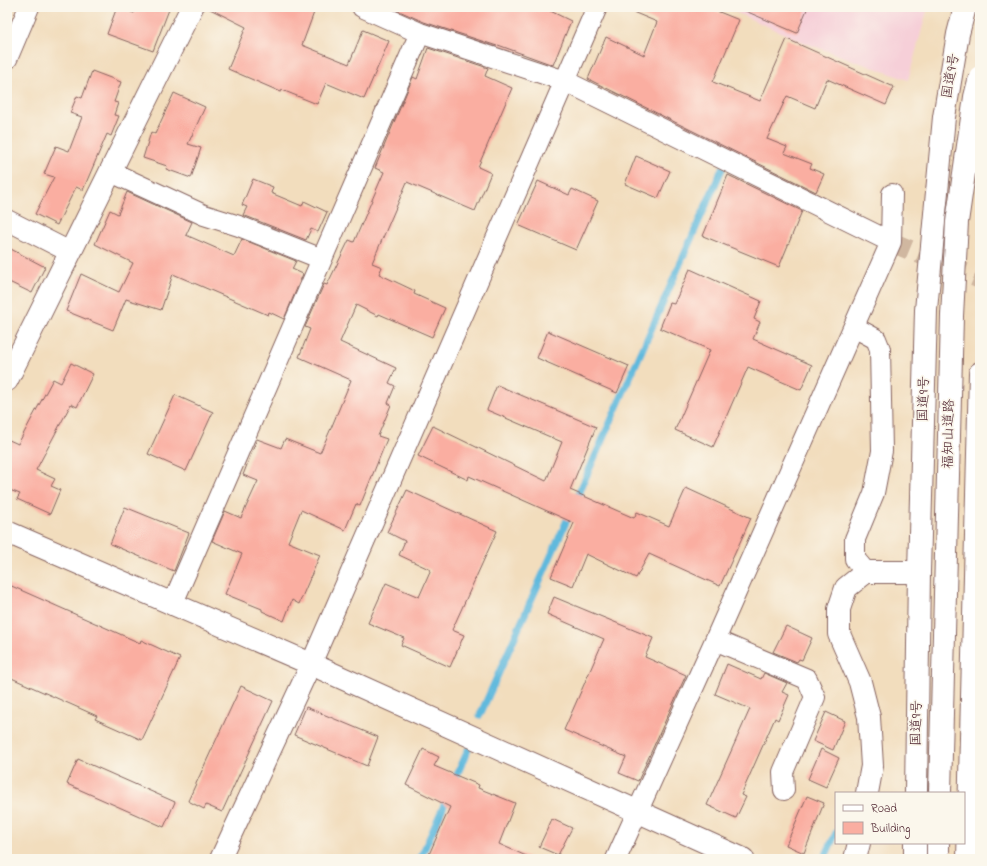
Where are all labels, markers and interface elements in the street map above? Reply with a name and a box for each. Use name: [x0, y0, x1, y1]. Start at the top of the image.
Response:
street label: 国道9号: [937, 51, 965, 101]
street label: 国道9号: [913, 376, 935, 422]
street label: 福知山道路: [938, 399, 960, 469]
street label: 国道9号: [906, 700, 928, 746]
legend: [835, 792, 965, 844]
text: Road: [871, 800, 897, 818]
text: Building: [870, 820, 910, 839]

